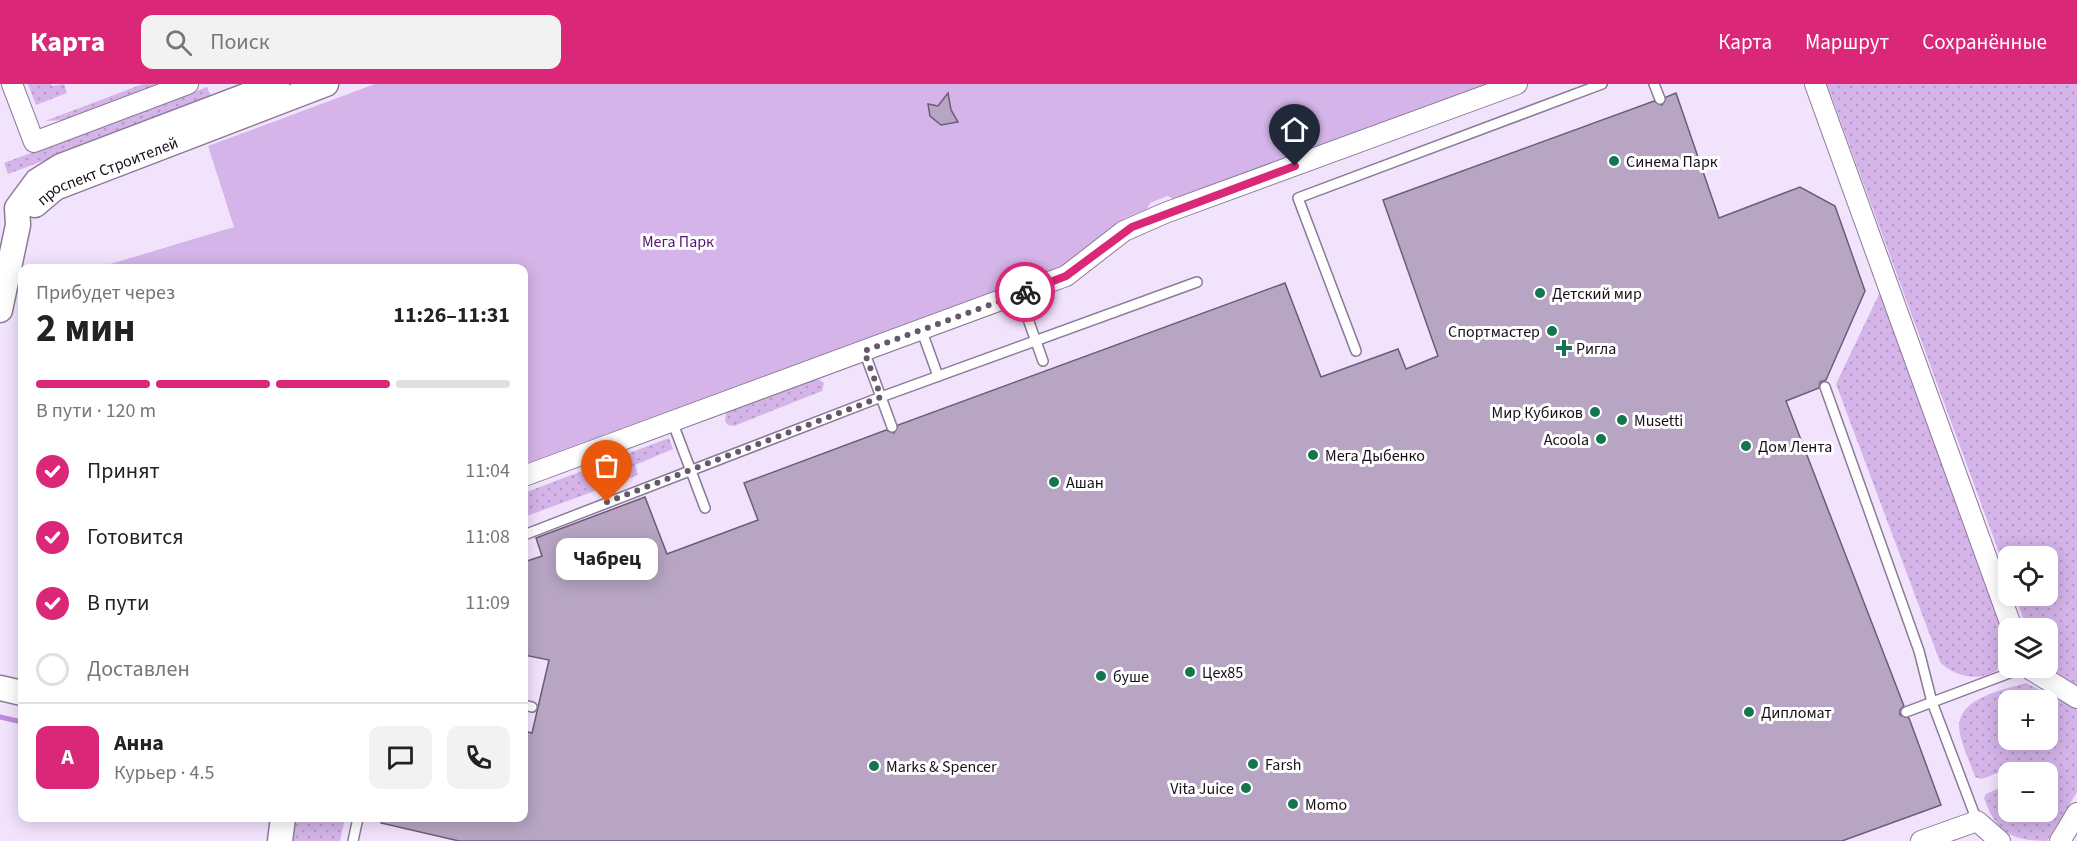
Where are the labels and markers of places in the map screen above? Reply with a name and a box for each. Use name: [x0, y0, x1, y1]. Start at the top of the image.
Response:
pin: [1269, 104, 1320, 166]
place label: Синема Парк: [1626, 151, 1718, 173]
marker: Синема Парк: [1607, 154, 1621, 168]
place label: Детский мир: [1552, 283, 1642, 305]
marker: Детский мир: [1533, 286, 1547, 300]
place label: Спортмастер: [1448, 321, 1540, 343]
marker: Спортмастер: [1545, 324, 1559, 338]
place label: Ригла: [1576, 338, 1616, 360]
marker: Ригла: [1557, 341, 1571, 355]
place label: Мир Кубиков: [1492, 402, 1583, 424]
marker: Мир Кубиков: [1588, 405, 1602, 419]
place label: Musetti: [1634, 410, 1683, 432]
marker: Musetti: [1615, 413, 1629, 427]
place label: Acoola: [1544, 429, 1589, 451]
marker: Acoola: [1594, 432, 1608, 446]
place label: Дом Лента: [1758, 436, 1832, 458]
marker: Дом Лента: [1739, 439, 1753, 453]
pin: [581, 440, 632, 502]
place label: Мега Дыбенко: [1325, 445, 1425, 467]
marker: Мега Дыбенко: [1306, 448, 1320, 462]
place label: Ашан: [1066, 472, 1104, 494]
marker: Ашан: [1047, 475, 1061, 489]
callout: Чабрец: [556, 538, 658, 580]
place label: Цех85: [1202, 662, 1243, 684]
marker: Цех85: [1183, 665, 1197, 679]
place label: буше: [1113, 666, 1149, 688]
marker: буше: [1094, 669, 1108, 683]
place label: Дипломат: [1761, 702, 1832, 724]
marker: Дипломат: [1742, 705, 1756, 719]
place label: Farsh: [1265, 754, 1301, 776]
place label: Marks & Spencer: [886, 756, 997, 778]
marker: Farsh: [1246, 757, 1260, 771]
marker: Marks & Spencer: [867, 759, 881, 773]
place label: Vita Juice: [1170, 778, 1234, 800]
marker: Vita Juice: [1239, 781, 1253, 795]
place label: Momo: [1305, 794, 1347, 816]
marker: Momo: [1286, 797, 1300, 811]

